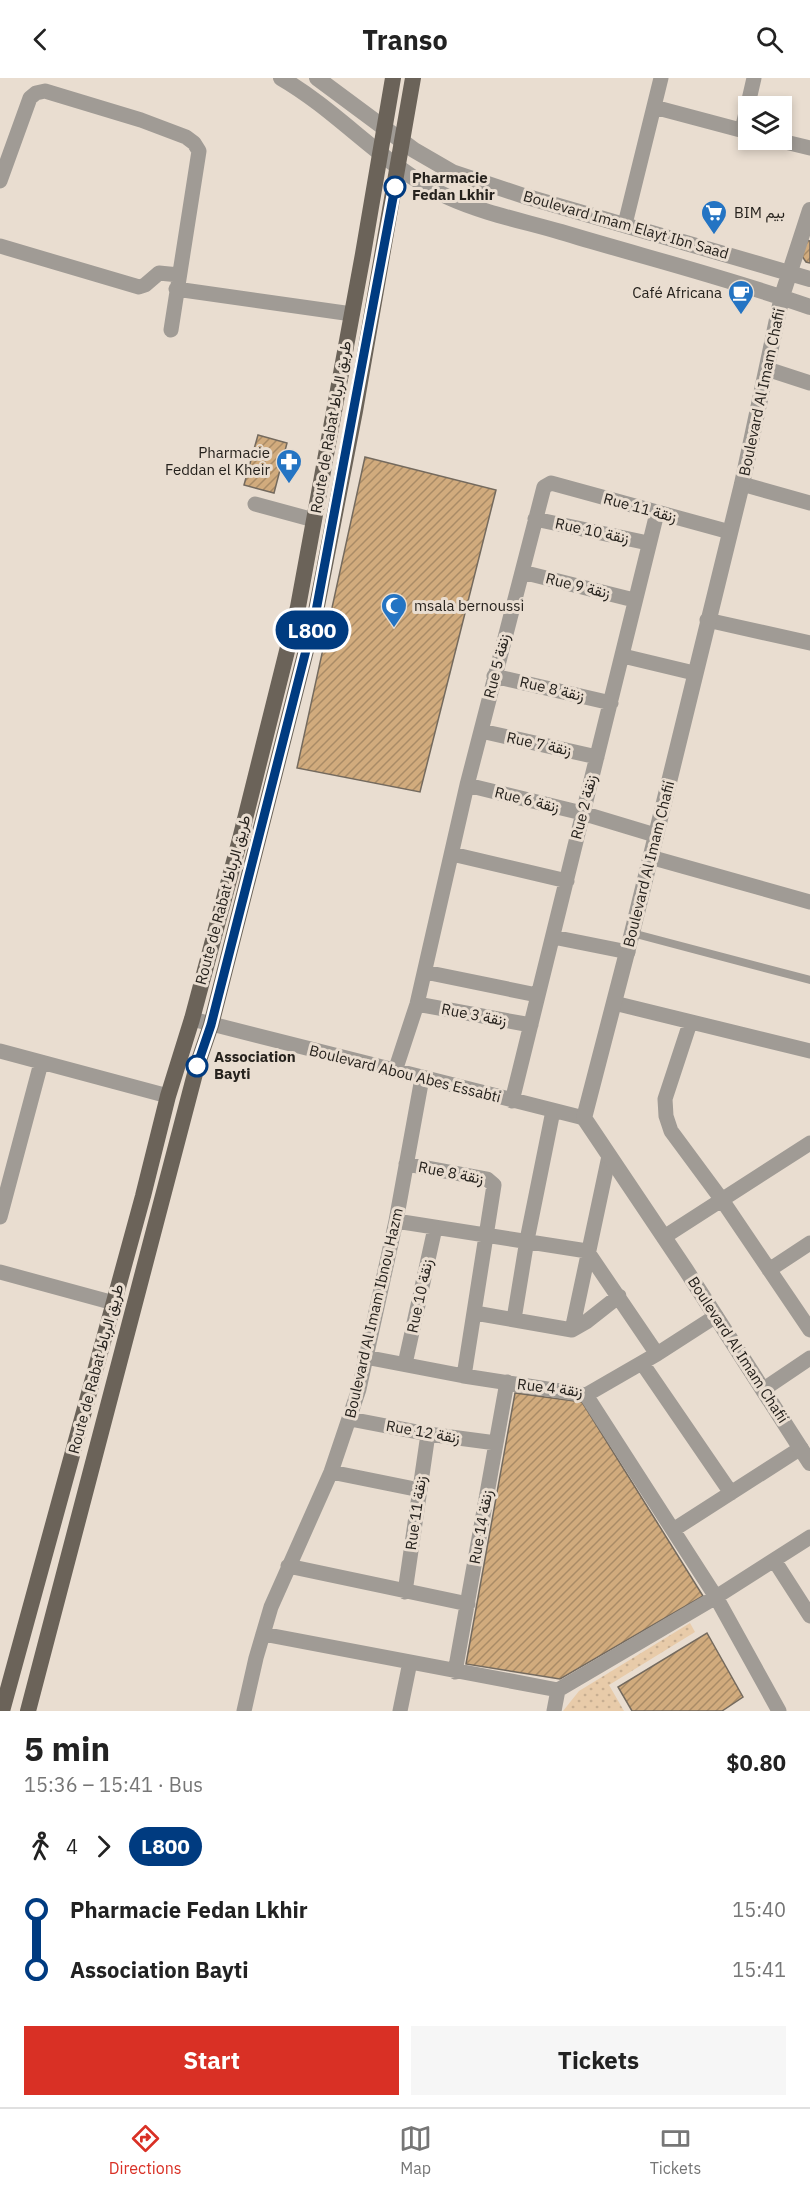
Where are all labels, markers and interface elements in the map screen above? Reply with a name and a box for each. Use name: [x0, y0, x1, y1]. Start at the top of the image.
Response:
text: Transo: [362, 22, 448, 57]
icon: back: [24, 23, 57, 56]
icon: search: [753, 23, 786, 56]
map controls: [738, 96, 792, 150]
button: layers: [738, 96, 792, 150]
place label: Pharmacie Fedan Lkhir: [412, 168, 495, 204]
marker: Pharmacie Fedan Lkhir: [384, 176, 406, 198]
street label: Boulevard Imam Elayt Ibn Saad: [521, 186, 731, 263]
supermarket icon: BIM بيم: [699, 198, 729, 236]
place label: BIM بيم: [734, 203, 785, 223]
cafe icon: Café Africana: [726, 278, 756, 316]
place label: Café Africana: [632, 283, 722, 302]
street label: Boulevard Al Imam Chafii: [734, 306, 789, 477]
street label: Route de Rabat طريق الرباط: [306, 339, 356, 515]
place label: Pharmacie Feddan el Kheir: [165, 443, 270, 479]
pharmacy icon: Pharmacie Feddan el Kheir: [274, 447, 304, 485]
street label: Rue 11 زنقة: [601, 489, 679, 526]
street label: Rue 10 زنقة: [553, 513, 631, 548]
street label: Rue 9 زنقة: [544, 568, 612, 603]
mosque icon: msala bernoussi: [379, 591, 409, 629]
place label: msala bernoussi: [414, 596, 524, 615]
line badge: L800: [270, 610, 354, 650]
text: L800: [288, 616, 336, 644]
street label: Rue 5 زنقة: [479, 632, 514, 700]
street label: Rue 8 زنقة: [518, 672, 586, 705]
street label: Rue 7 زنقة: [505, 727, 573, 760]
street label: Rue 2 زنقة: [566, 773, 601, 841]
street label: Boulevard Al Imam Chafii: [619, 779, 678, 949]
street label: Rue 6 زنقة: [493, 782, 561, 817]
street label: Route de Rabat طريق الرباط: [191, 813, 255, 987]
street label: Rue 3 زنقة: [440, 999, 508, 1030]
street label: Boulevard Abou Abes Essabti: [307, 1040, 503, 1107]
place label: Association Bayti: [214, 1047, 296, 1083]
marker: Association Bayti: [186, 1055, 208, 1077]
street label: Rue 8 زنقة: [417, 1157, 485, 1188]
street label: Boulevard Al Imam Ibnou Hazm: [340, 1206, 407, 1420]
street label: Rue 10 زنقة: [402, 1257, 437, 1335]
street label: Boulevard Al Imam Chafii: [684, 1273, 793, 1427]
street label: Route de Rabat طريق الرباط: [64, 1282, 128, 1456]
street label: Rue 4 زنقة: [516, 1374, 584, 1401]
street label: Rue 12 زنقة: [384, 1416, 462, 1447]
street label: Rue 11 زنقة: [401, 1474, 430, 1551]
street label: Rue 14 زنقة: [465, 1488, 496, 1566]
text: 5 min: [24, 1727, 110, 1770]
text: $0.80: [726, 1748, 786, 1777]
text: 15:36 – 15:41 · Bus: [24, 1771, 203, 1798]
icon: walk: [24, 1830, 57, 1863]
icon: forward: [87, 1830, 120, 1863]
text: L800: [141, 1832, 190, 1860]
text: 4: [66, 1833, 78, 1860]
text: Pharmacie Fedan Lkhir: [70, 1895, 308, 1924]
text: 15:40: [732, 1896, 786, 1923]
text: Association Bayti: [70, 1955, 248, 1984]
text: 15:41: [732, 1956, 786, 1983]
button: Start: [24, 2026, 399, 2095]
button: Tickets: [411, 2026, 786, 2095]
tab: Directions: [109, 2122, 182, 2178]
tab: Map: [399, 2122, 432, 2178]
tab: Tickets: [650, 2122, 701, 2178]

